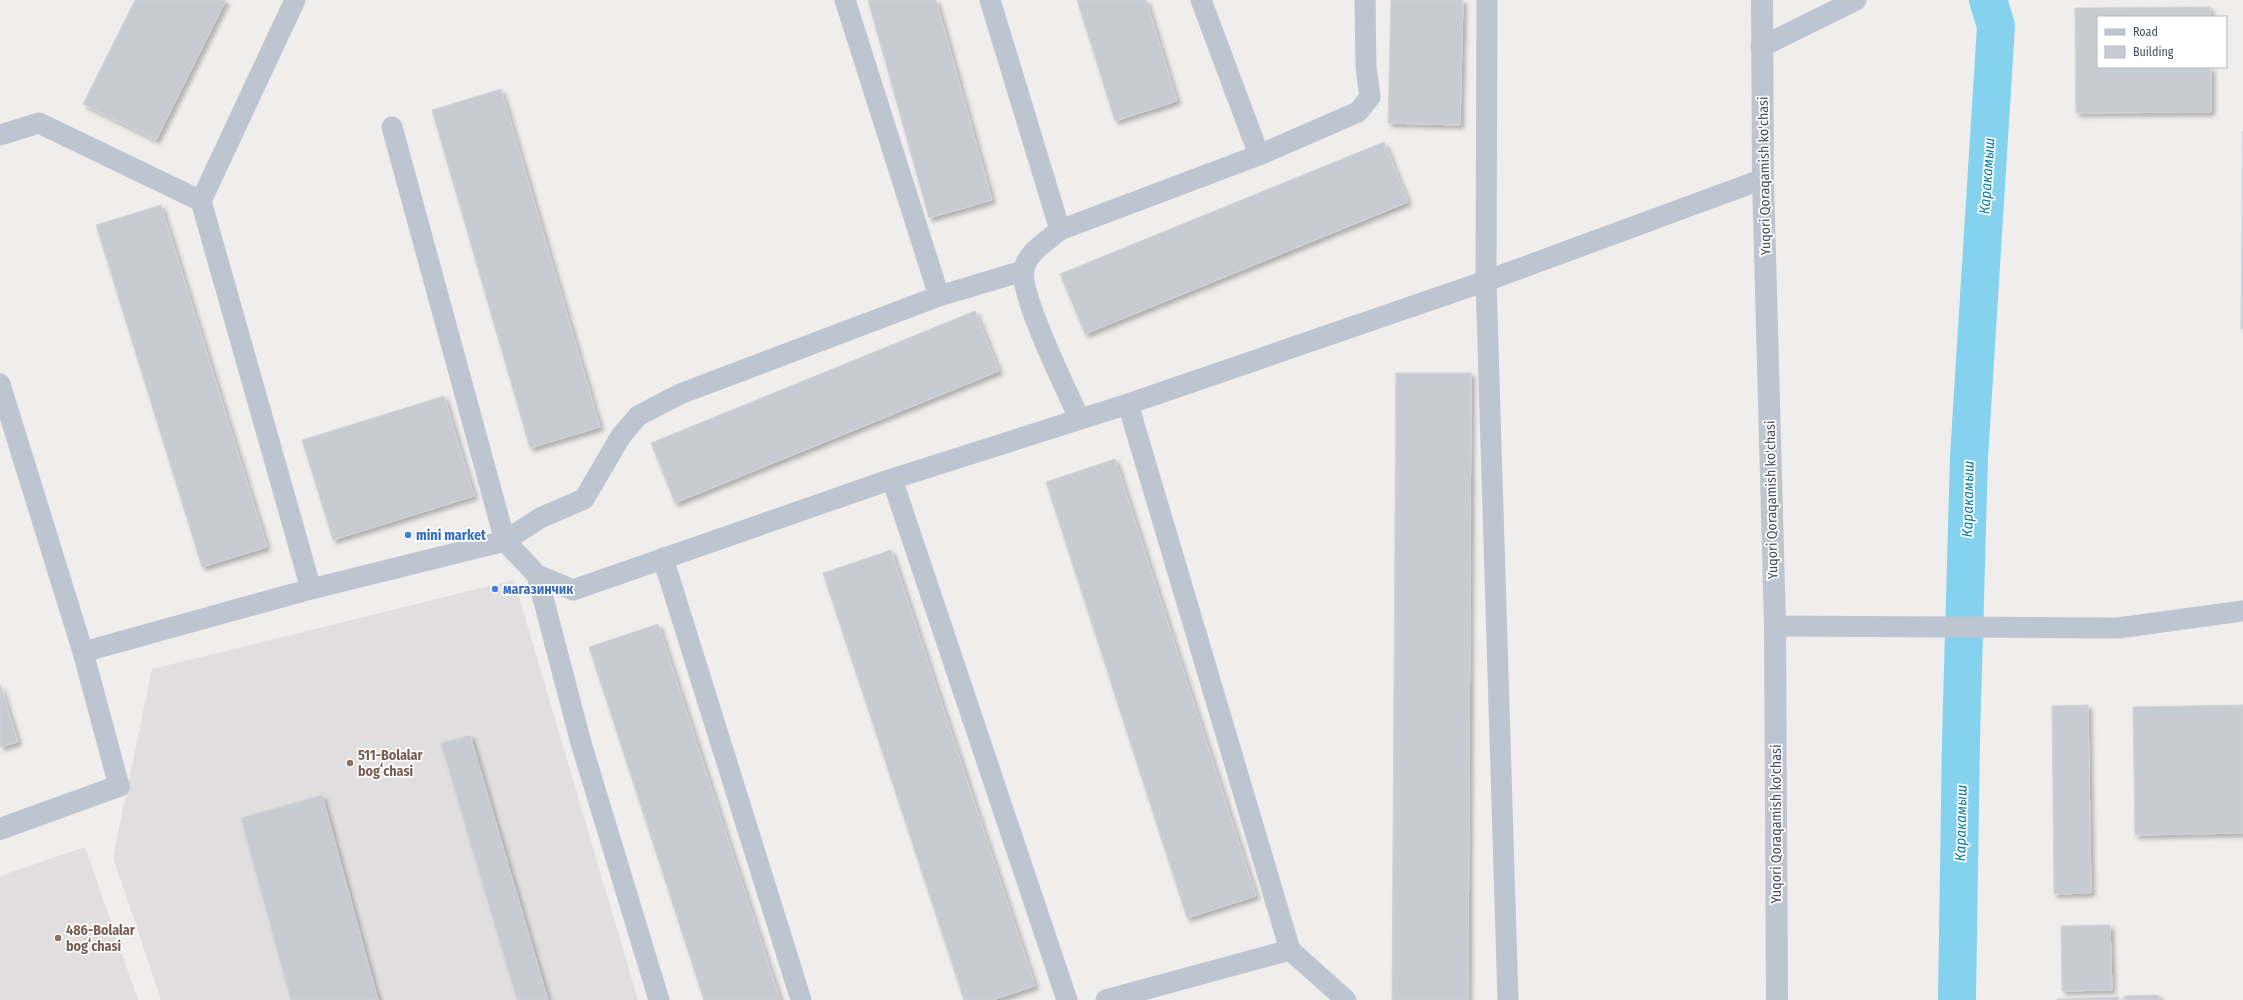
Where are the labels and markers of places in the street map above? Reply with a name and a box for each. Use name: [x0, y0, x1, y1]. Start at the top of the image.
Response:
place label: mini market: [416, 527, 487, 544]
marker: mini market: [403, 530, 413, 540]
place label: магазинчик: [503, 581, 574, 598]
marker: магазинчик: [490, 584, 500, 594]
place label: 511-Bolalar bogʻchasi: [358, 747, 424, 780]
marker: 511-Bolalar bogʻchasi: [345, 758, 355, 768]
place label: 486-Bolalar bogʻchasi: [66, 922, 136, 955]
marker: 486-Bolalar bogʻchasi: [53, 933, 63, 943]

